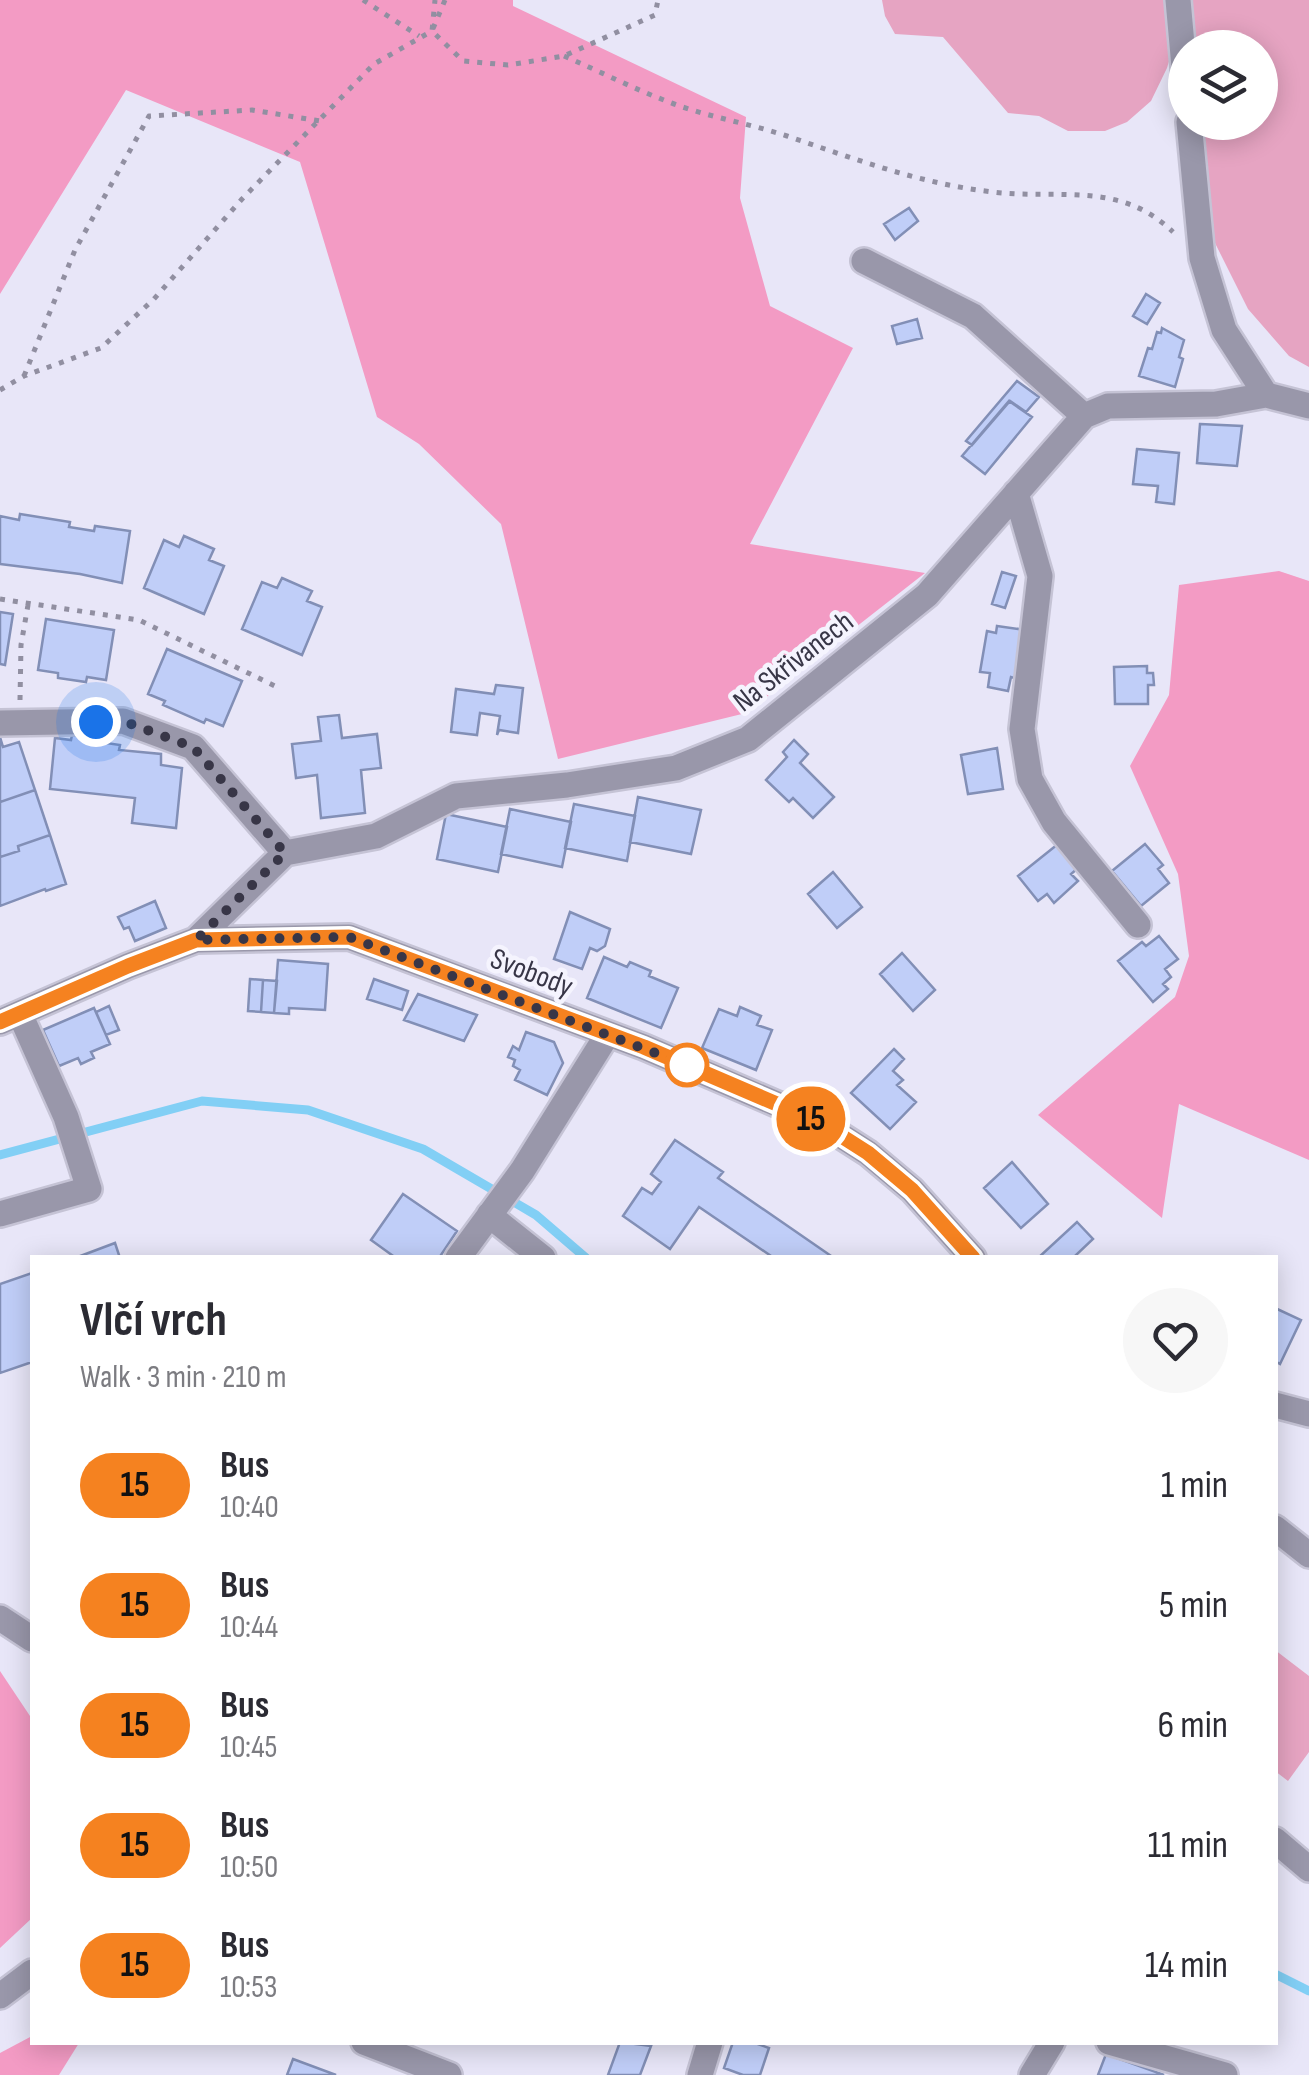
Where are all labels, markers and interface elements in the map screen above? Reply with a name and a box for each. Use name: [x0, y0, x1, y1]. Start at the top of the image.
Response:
map controls: [1168, 30, 1278, 140]
button: layers: [1168, 30, 1278, 140]
street label: Na Skřivanech: [726, 604, 861, 720]
your location: [71, 697, 121, 747]
street label: Svobody: [485, 941, 578, 1005]
unlabelled marker: [666, 1044, 708, 1086]
line badge: 15: [766, 1086, 856, 1152]
text: 15: [796, 1098, 826, 1141]
button: heart: [1123, 1288, 1228, 1393]
text: Vlčí vrch: [80, 1292, 227, 1349]
text: Walk · 3 min · 210 m: [80, 1358, 287, 1397]
text: Bus: [220, 1443, 269, 1488]
text: 1 min: [1161, 1463, 1228, 1508]
text: 15: [120, 1464, 150, 1507]
text: 10:40: [220, 1488, 279, 1527]
text: Bus: [220, 1563, 269, 1608]
text: 5 min: [1159, 1583, 1228, 1628]
text: 15: [120, 1584, 150, 1627]
text: 10:44: [220, 1608, 278, 1647]
text: Bus: [220, 1683, 269, 1728]
text: 6 min: [1158, 1703, 1228, 1748]
text: 15: [120, 1704, 150, 1747]
text: 10:45: [220, 1728, 277, 1767]
text: Bus: [220, 1803, 269, 1848]
text: 11 min: [1148, 1823, 1228, 1868]
text: 15: [120, 1824, 150, 1867]
text: 10:50: [220, 1848, 278, 1887]
text: Bus: [220, 1923, 269, 1968]
text: 14 min: [1145, 1943, 1228, 1988]
text: 15: [120, 1944, 150, 1987]
text: 10:53: [220, 1968, 277, 2007]

